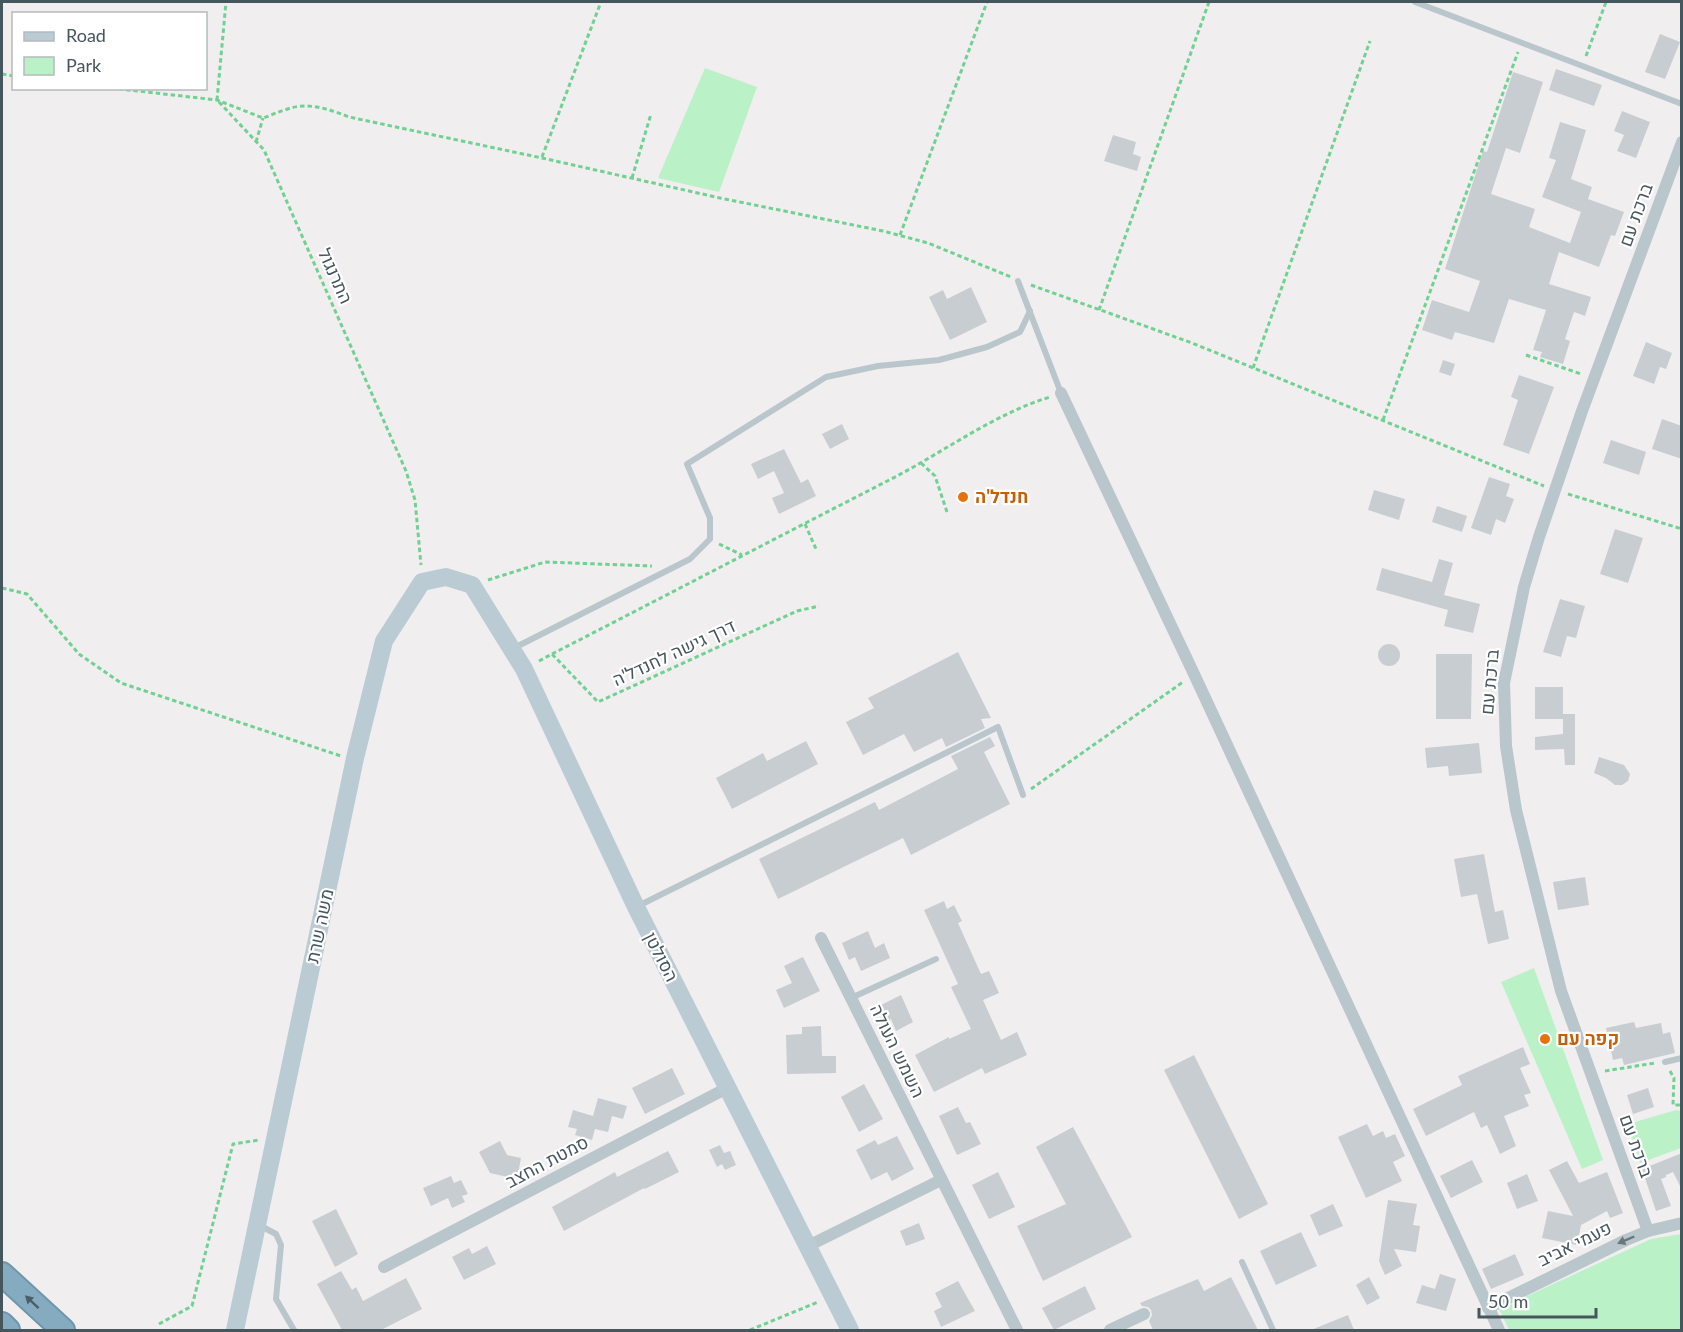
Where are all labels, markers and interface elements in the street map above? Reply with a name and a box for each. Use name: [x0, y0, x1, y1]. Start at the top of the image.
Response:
legend: [12, 12, 207, 90]
text: Road: [66, 24, 106, 46]
text: Park: [66, 54, 102, 76]
street label: ברכת עם: [1613, 180, 1657, 249]
street label: התרנגול: [314, 244, 358, 307]
place label: חנדל'ה: [975, 485, 1028, 507]
marker: חנדל'ה: [956, 490, 970, 504]
street label: דרך גישה לחנדל'ה: [609, 614, 739, 690]
street label: ברכת עם: [1475, 648, 1503, 716]
street label: משה שרת: [300, 887, 338, 965]
street label: הסולטן: [640, 928, 684, 985]
street label: השמש העולה: [866, 1000, 930, 1101]
place label: קפה עם: [1557, 1027, 1619, 1049]
marker: קפה עם: [1538, 1032, 1552, 1046]
street label: ברכת עם: [1615, 1111, 1659, 1181]
street label: סמטת החצב: [501, 1130, 592, 1192]
street label: פעמי אביב: [1534, 1216, 1615, 1270]
one-way arrow: [1616, 1235, 1634, 1245]
scale bar: [1479, 1281, 1596, 1319]
text: 50 m: [1488, 1290, 1528, 1312]
one-way arrow: [25, 1296, 40, 1309]

